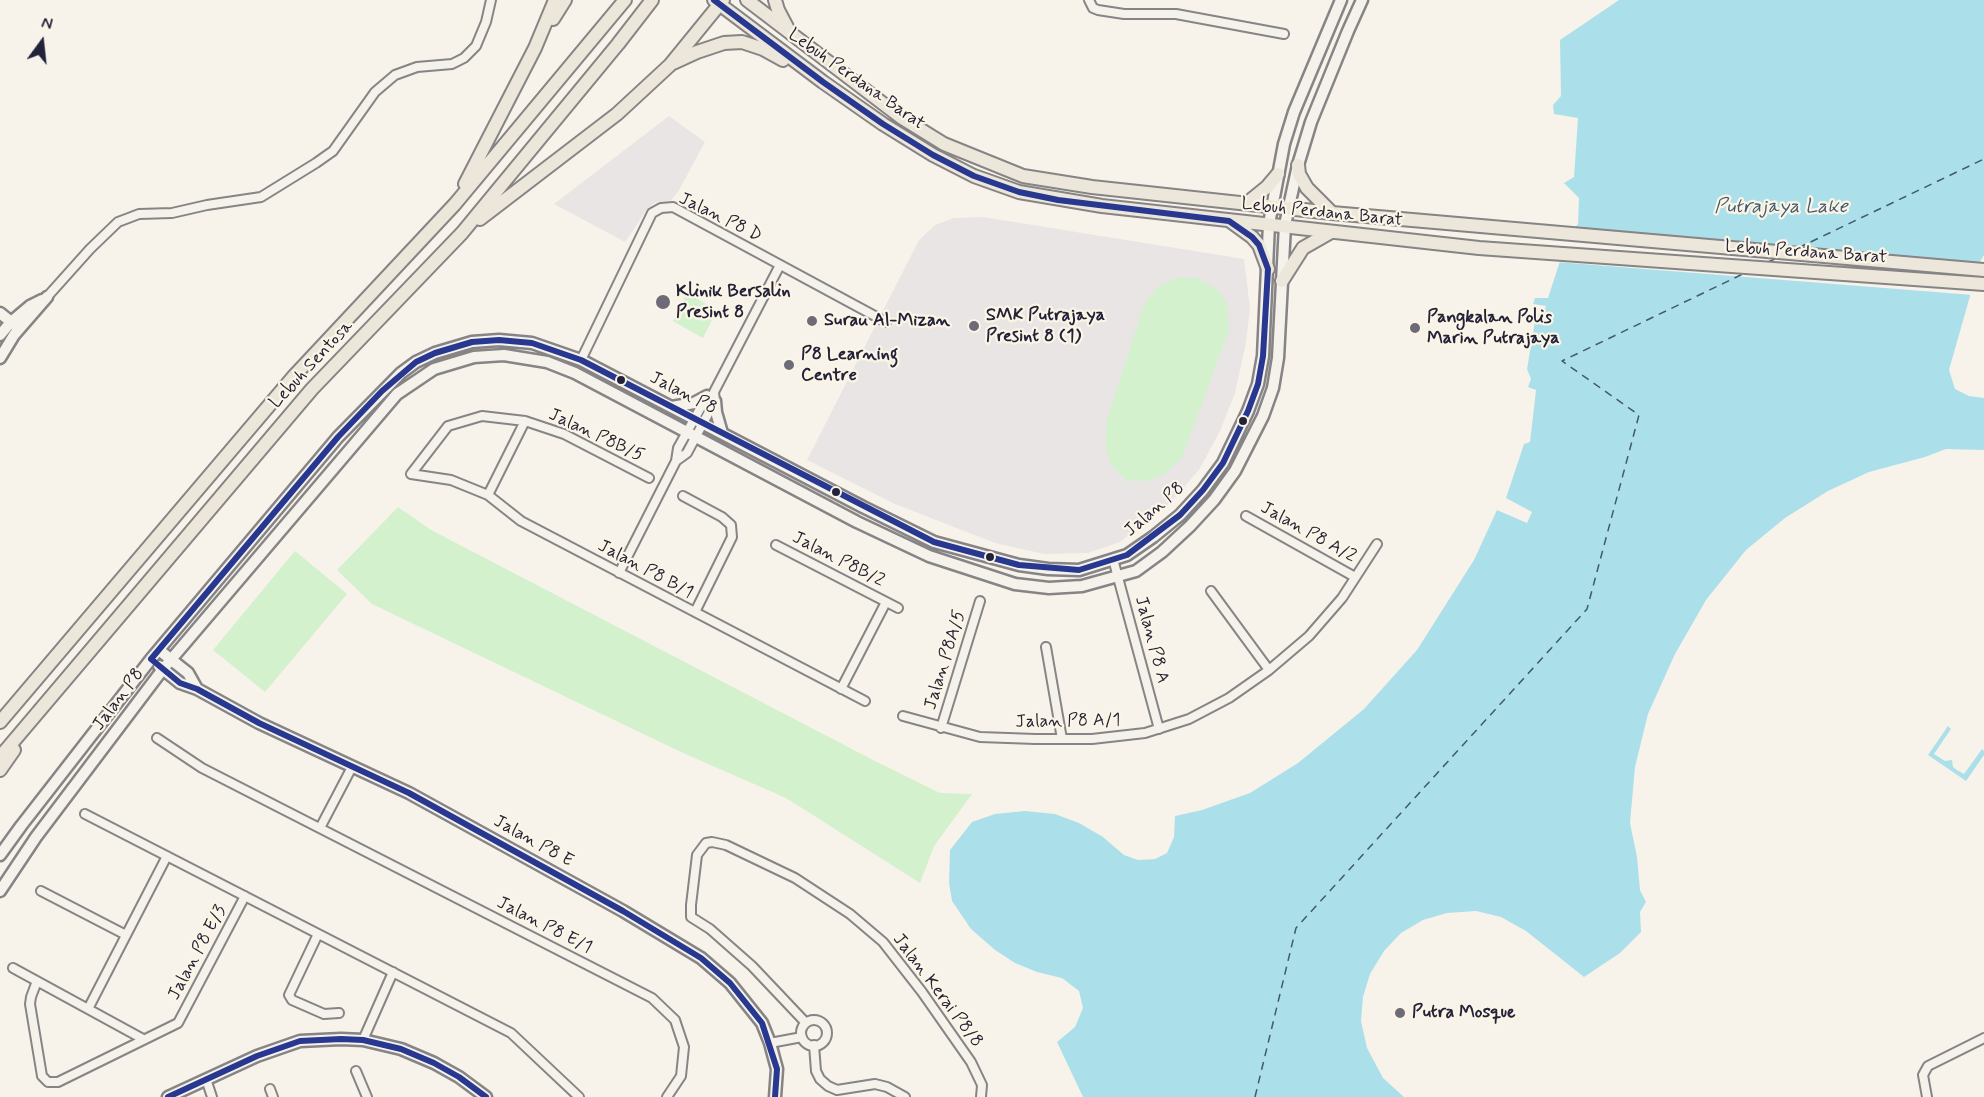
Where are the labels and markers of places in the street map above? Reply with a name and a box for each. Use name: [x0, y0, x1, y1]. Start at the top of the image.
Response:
place label: Klinik Bersalin Presint 8: [676, 281, 791, 324]
marker: Klinik Bersalin Presint 8: [654, 293, 672, 311]
place label: SMK Putrajaya Presint 8 (1): [986, 305, 1105, 348]
place label: Pangkalan Polis Marin Putrajaya: [1427, 307, 1559, 350]
place label: Surau Al-Mizan: [824, 310, 950, 332]
marker: Surau Al-Mizan: [805, 314, 819, 328]
marker: SMK Putrajaya Presint 8 (1): [967, 319, 981, 333]
marker: Pangkalan Polis Marin Putrajaya: [1408, 321, 1422, 335]
place label: P8 Learning Centre: [801, 344, 898, 386]
marker: P8 Learning Centre: [782, 358, 796, 372]
unlabelled marker: [615, 374, 627, 386]
unlabelled marker: [1237, 415, 1249, 427]
unlabelled marker: [830, 486, 842, 498]
unlabelled marker: [984, 551, 996, 563]
place label: Putra Mosque: [1412, 1002, 1516, 1024]
marker: Putra Mosque: [1393, 1006, 1407, 1020]

